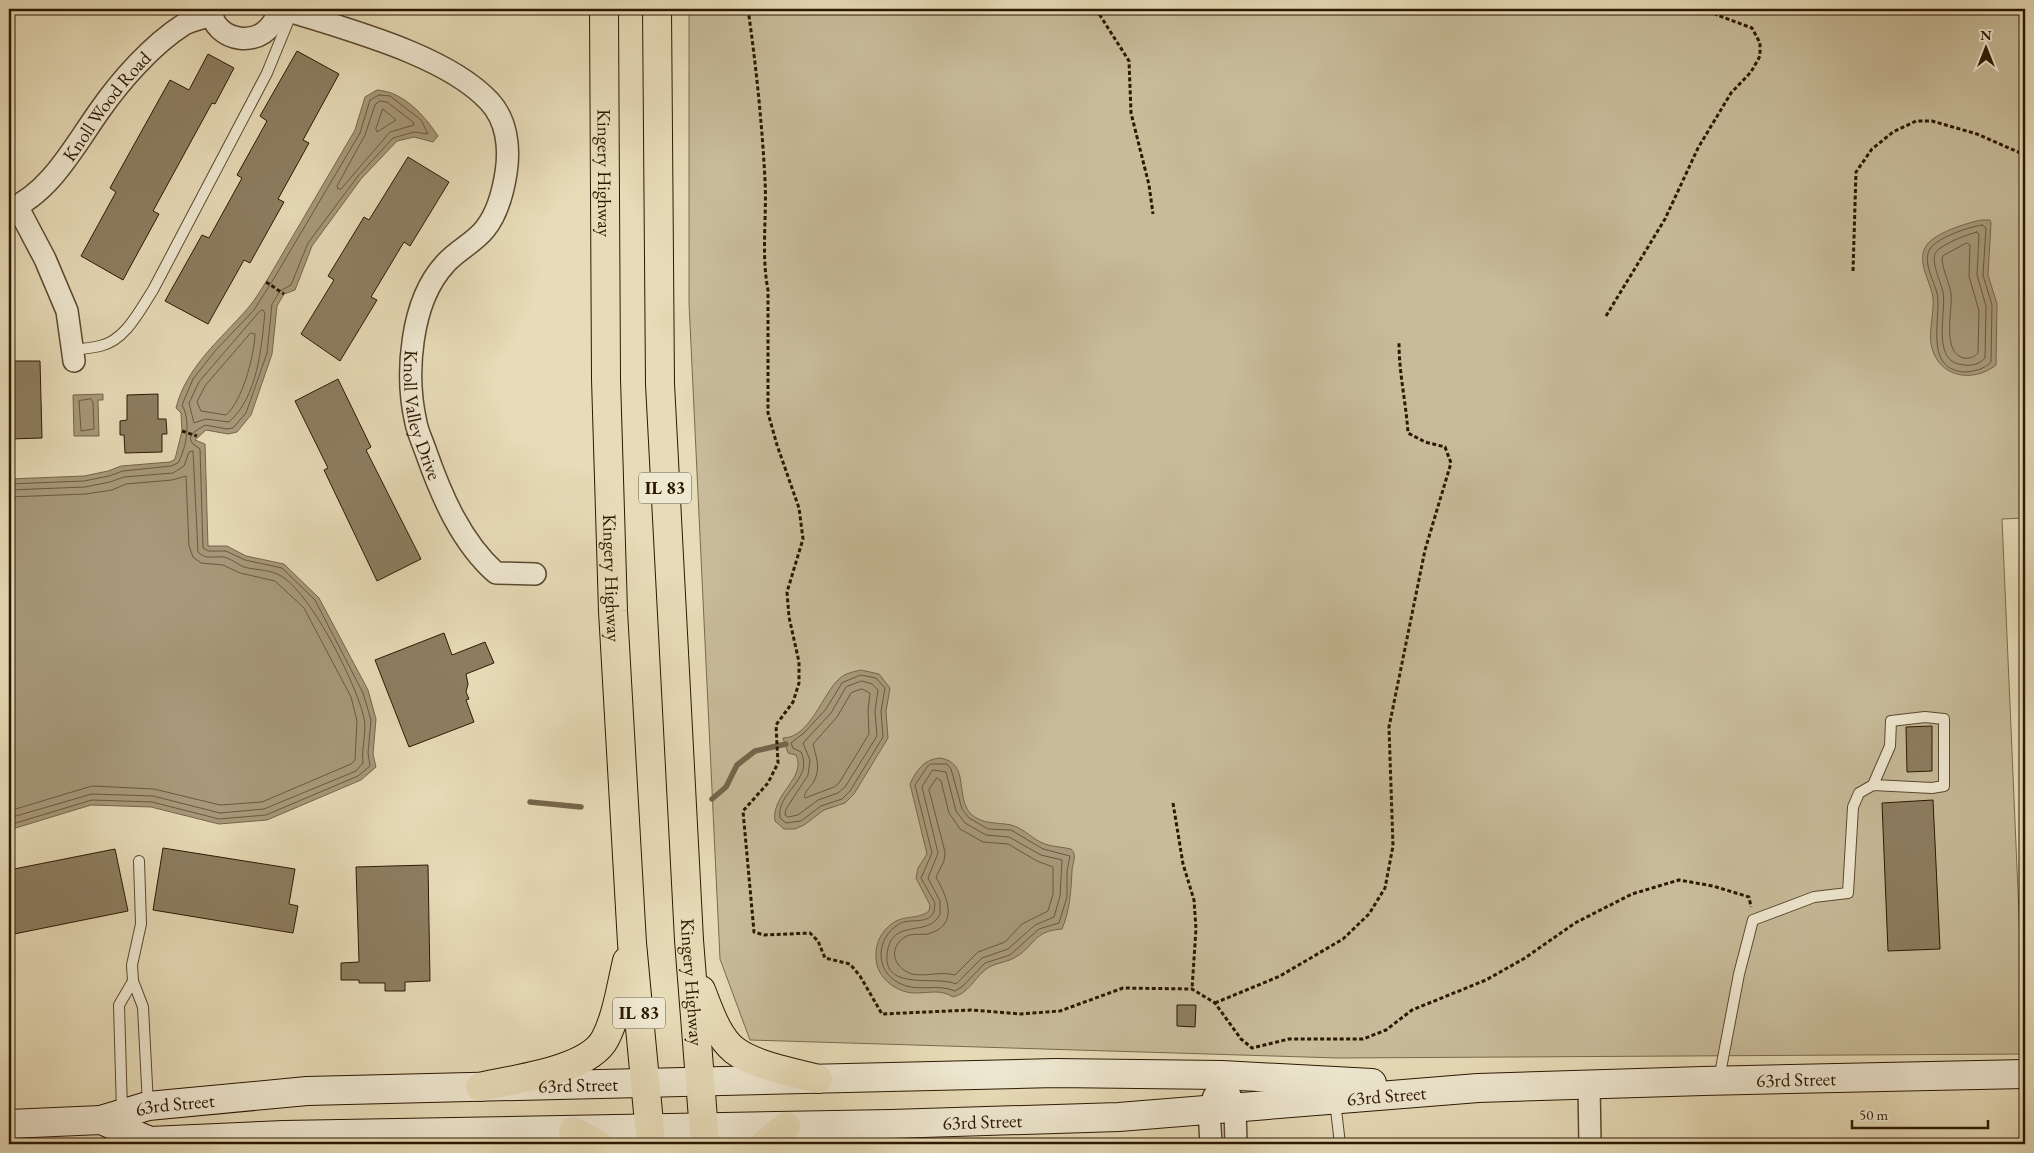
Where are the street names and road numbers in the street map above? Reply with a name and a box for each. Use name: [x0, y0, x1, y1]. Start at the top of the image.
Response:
street label: Knoll Wood Road: [57, 45, 157, 167]
street label: Kingery Highway: [592, 109, 617, 238]
street label: Knoll Valley Drive: [398, 349, 447, 483]
road number: IL 83: [639, 472, 691, 503]
street label: Kingery Highway: [597, 514, 627, 643]
street label: Kingery Highway: [675, 918, 709, 1048]
road number: IL 83: [613, 998, 665, 1028]
street label: 63rd Street: [1756, 1066, 1836, 1093]
street label: 63rd Street: [538, 1072, 618, 1098]
street label: 63rd Street: [1346, 1080, 1427, 1112]
street label: 63rd Street: [132, 1088, 216, 1122]
street label: 63rd Street: [942, 1108, 1023, 1135]

